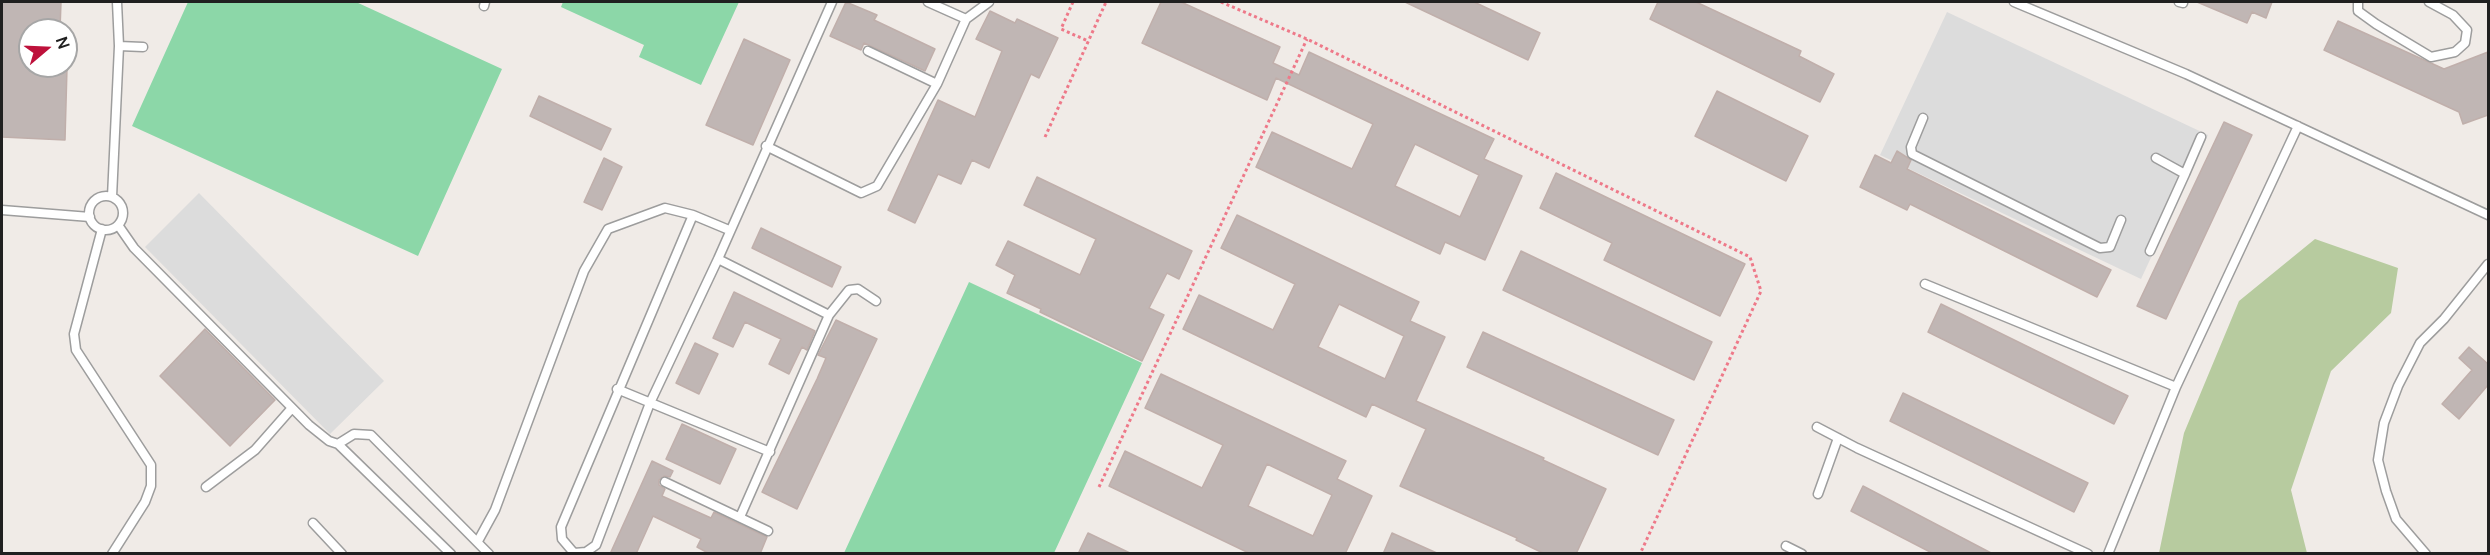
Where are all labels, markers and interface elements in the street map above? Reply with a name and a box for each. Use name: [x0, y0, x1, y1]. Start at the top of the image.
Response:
north arrow: [18, 18, 78, 78]
text: N: [51, 34, 75, 52]

